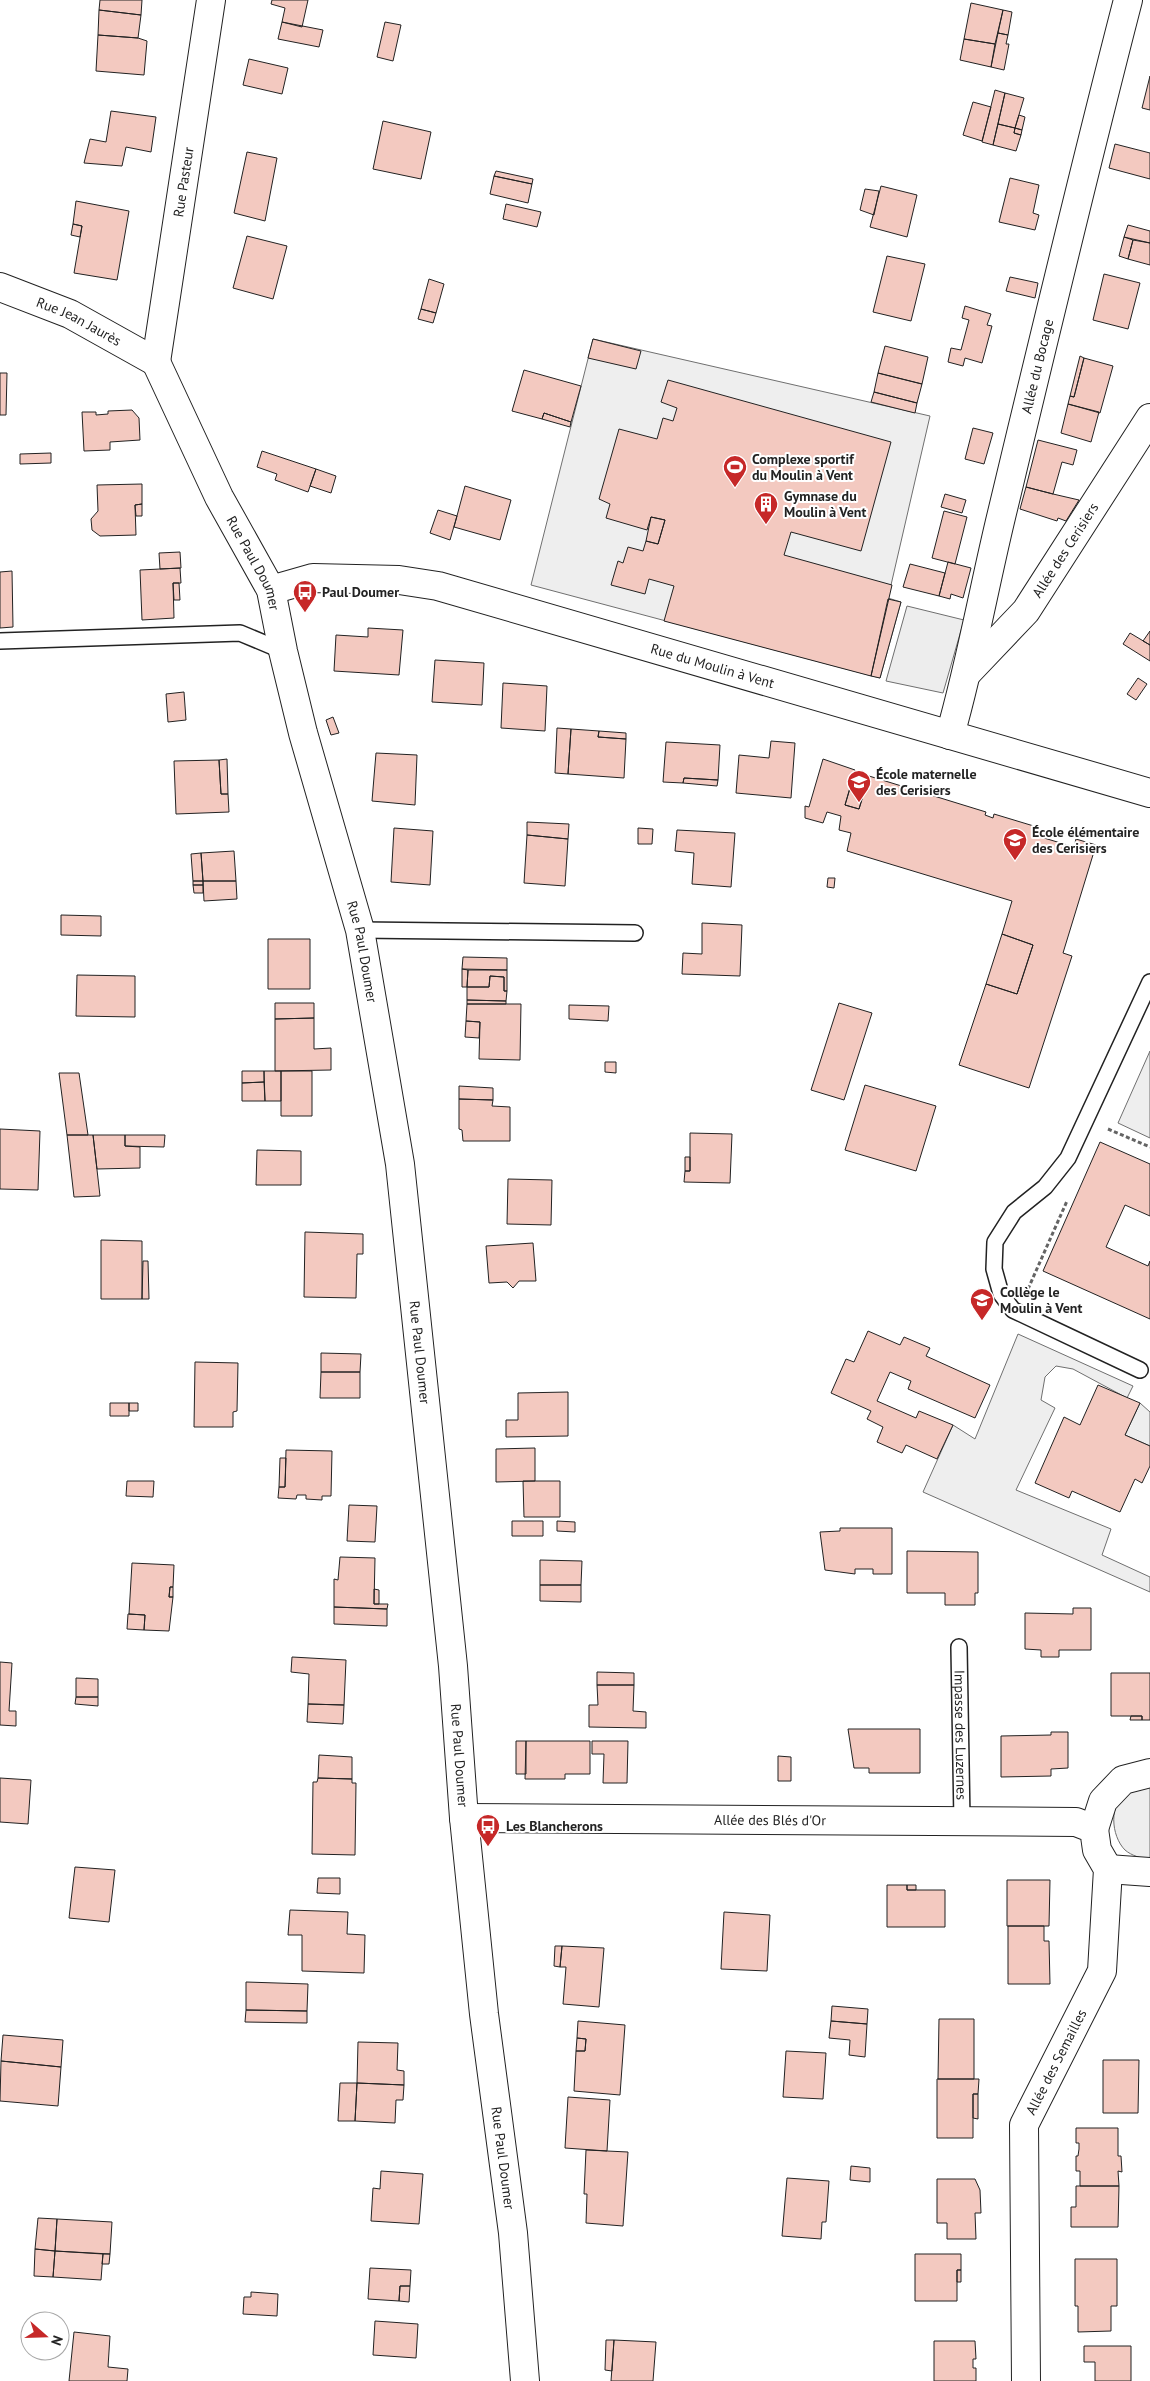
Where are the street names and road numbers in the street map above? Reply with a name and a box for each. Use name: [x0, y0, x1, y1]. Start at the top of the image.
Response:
street label: Rue Pasteur: [169, 145, 198, 218]
street label: Rue Jean Jaurès: [34, 293, 124, 350]
street label: Allée du Bocage: [1017, 317, 1057, 415]
street label: Allée des Cerisiers: [1028, 499, 1102, 601]
street label: Rue Paul Doumer: [222, 513, 284, 612]
street label: Rue du Moulin à Vent: [649, 639, 777, 692]
street label: Rue Paul Doumer: [343, 899, 381, 1004]
street label: Rue Paul Doumer: [405, 1300, 434, 1405]
street label: Impasse des Luzernes: [950, 1670, 971, 1800]
street label: Rue Paul Doumer: [447, 1703, 472, 1808]
street label: Allée des Blés d'Or: [714, 1811, 826, 1829]
street label: Allée des Semailles: [1022, 2006, 1090, 2118]
street label: Rue Paul Doumer: [487, 2105, 519, 2211]

